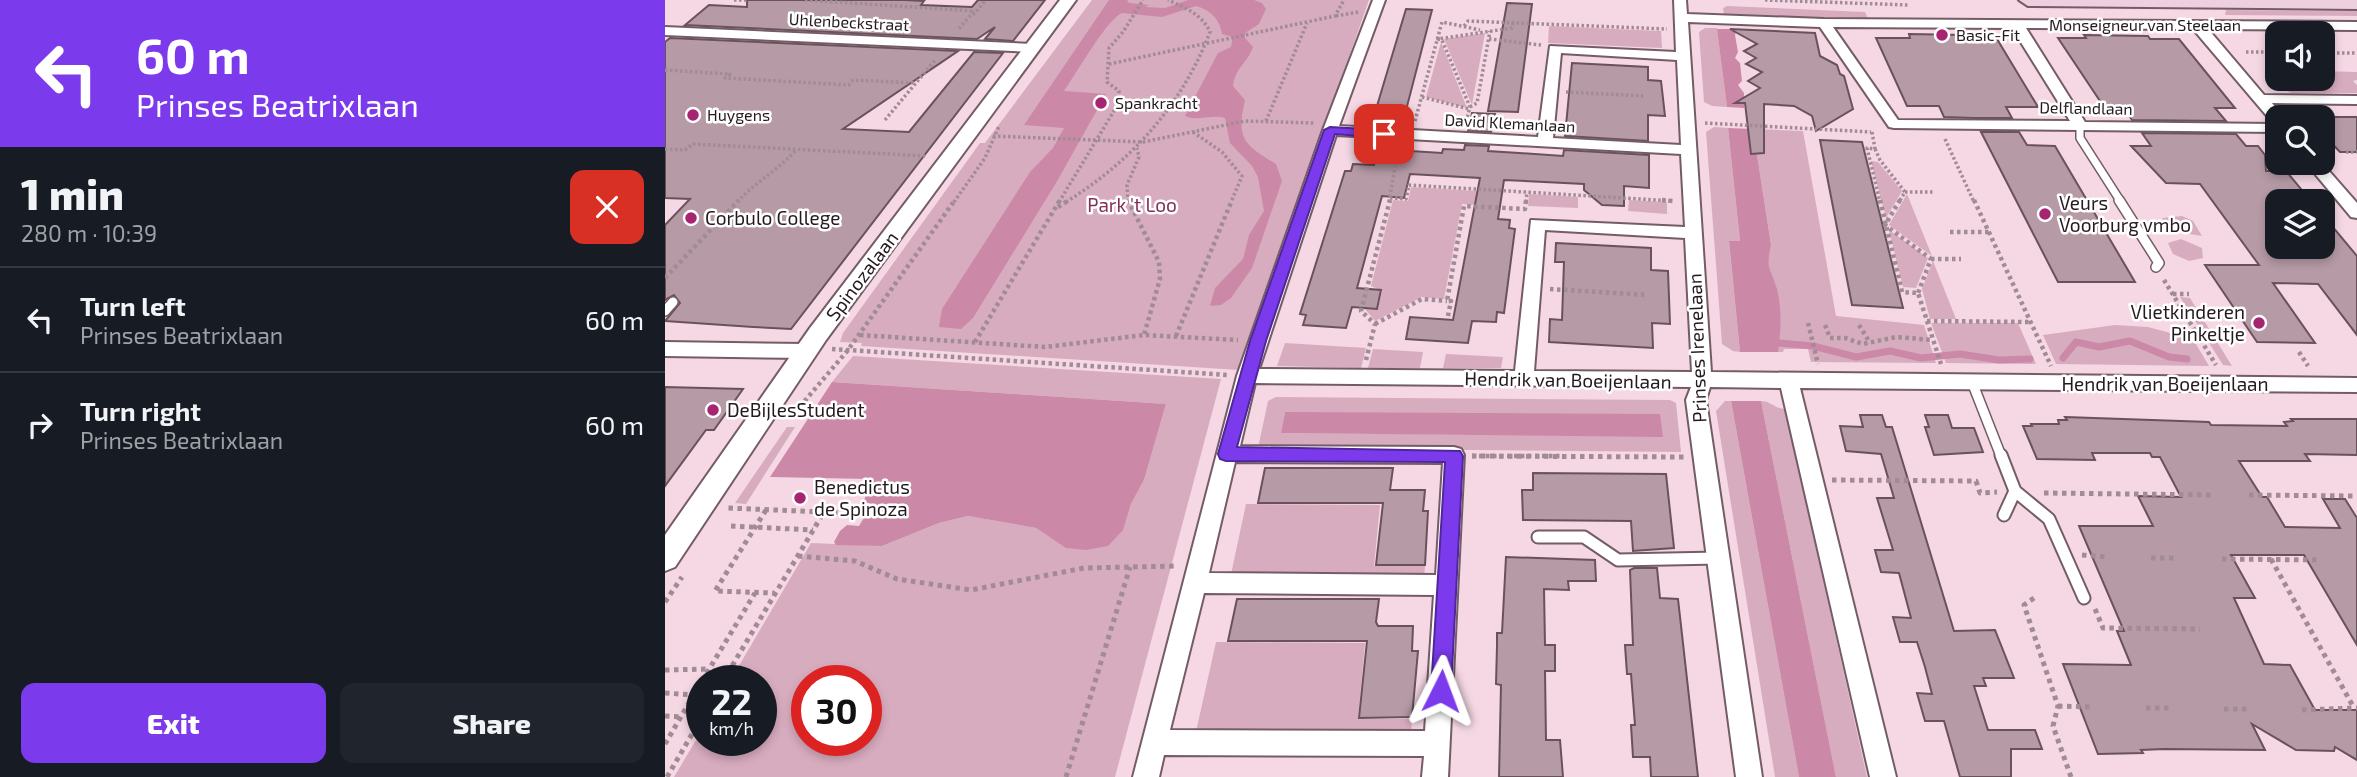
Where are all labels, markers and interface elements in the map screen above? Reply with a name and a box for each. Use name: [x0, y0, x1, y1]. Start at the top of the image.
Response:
street label: Uhlenbeckstraat: [788, 9, 910, 34]
street label: Monseigneur van Steelaan: [2049, 15, 2241, 34]
map controls: [2265, 21, 2335, 259]
button: sound: [2265, 21, 2335, 91]
text: 60 m: [136, 25, 250, 84]
place label: Basic-Fit: [1956, 25, 2020, 44]
marker: Basic-Fit: [1934, 27, 1950, 43]
icon: left: [21, 28, 112, 119]
text: Prinses Beatrixlaan: [136, 85, 419, 123]
place label: Spankracht: [1115, 93, 1198, 112]
marker: Spankracht: [1093, 95, 1109, 111]
street label: Delflandlaan: [2039, 97, 2133, 118]
pin: [1354, 104, 1414, 164]
place label: Huygens: [707, 105, 770, 124]
button: search: [2265, 105, 2335, 175]
marker: Huygens: [685, 107, 701, 123]
street label: David Klemanlaan: [1444, 110, 1576, 135]
icon: arrive: [1365, 115, 1403, 153]
text: 1 min: [21, 168, 124, 218]
button: close: [570, 170, 644, 244]
button: layers: [2265, 189, 2335, 259]
place label: Veurs Voorburg vmbo: [2059, 191, 2191, 236]
park label: Park 't Loo: [1087, 193, 1177, 216]
place label: Corbulo College: [705, 206, 840, 229]
marker: Veurs Voorburg vmbo: [2037, 206, 2053, 222]
marker: Corbulo College: [683, 210, 699, 226]
text: 280 m · 10:39: [21, 219, 157, 247]
street label: Spinozalaan: [821, 227, 903, 325]
street label: Prinses Irenelaan: [1682, 273, 1711, 423]
text: Turn left: [80, 290, 186, 321]
place label: Vlietkinderen Pinkeltje: [2131, 300, 2245, 345]
icon: left: [21, 301, 59, 339]
text: 60 m: [585, 304, 644, 335]
marker: Vlietkinderen Pinkeltje: [2251, 315, 2267, 331]
text: Prinses Beatrixlaan: [80, 321, 283, 349]
street label: Hendrik van Boeijenlaan: [1464, 366, 1672, 393]
street label: Hendrik van Boeijenlaan: [2061, 372, 2269, 395]
text: Turn right: [80, 395, 201, 426]
place label: DeBijlesStudent: [727, 398, 865, 421]
marker: DeBijlesStudent: [705, 402, 721, 418]
icon: right: [21, 406, 59, 444]
text: 60 m: [585, 409, 644, 440]
text: Prinses Beatrixlaan: [80, 426, 283, 454]
place label: Benedictus de Spinoza: [814, 475, 910, 520]
marker: Benedictus de Spinoza: [792, 490, 808, 506]
position arrow: [1404, 654, 1478, 728]
speed limit sign: 30: [791, 665, 882, 756]
text: 22: [711, 680, 752, 722]
button: Exit: [21, 683, 326, 763]
button: Share: [340, 683, 644, 763]
text: km/h: [709, 717, 754, 739]

